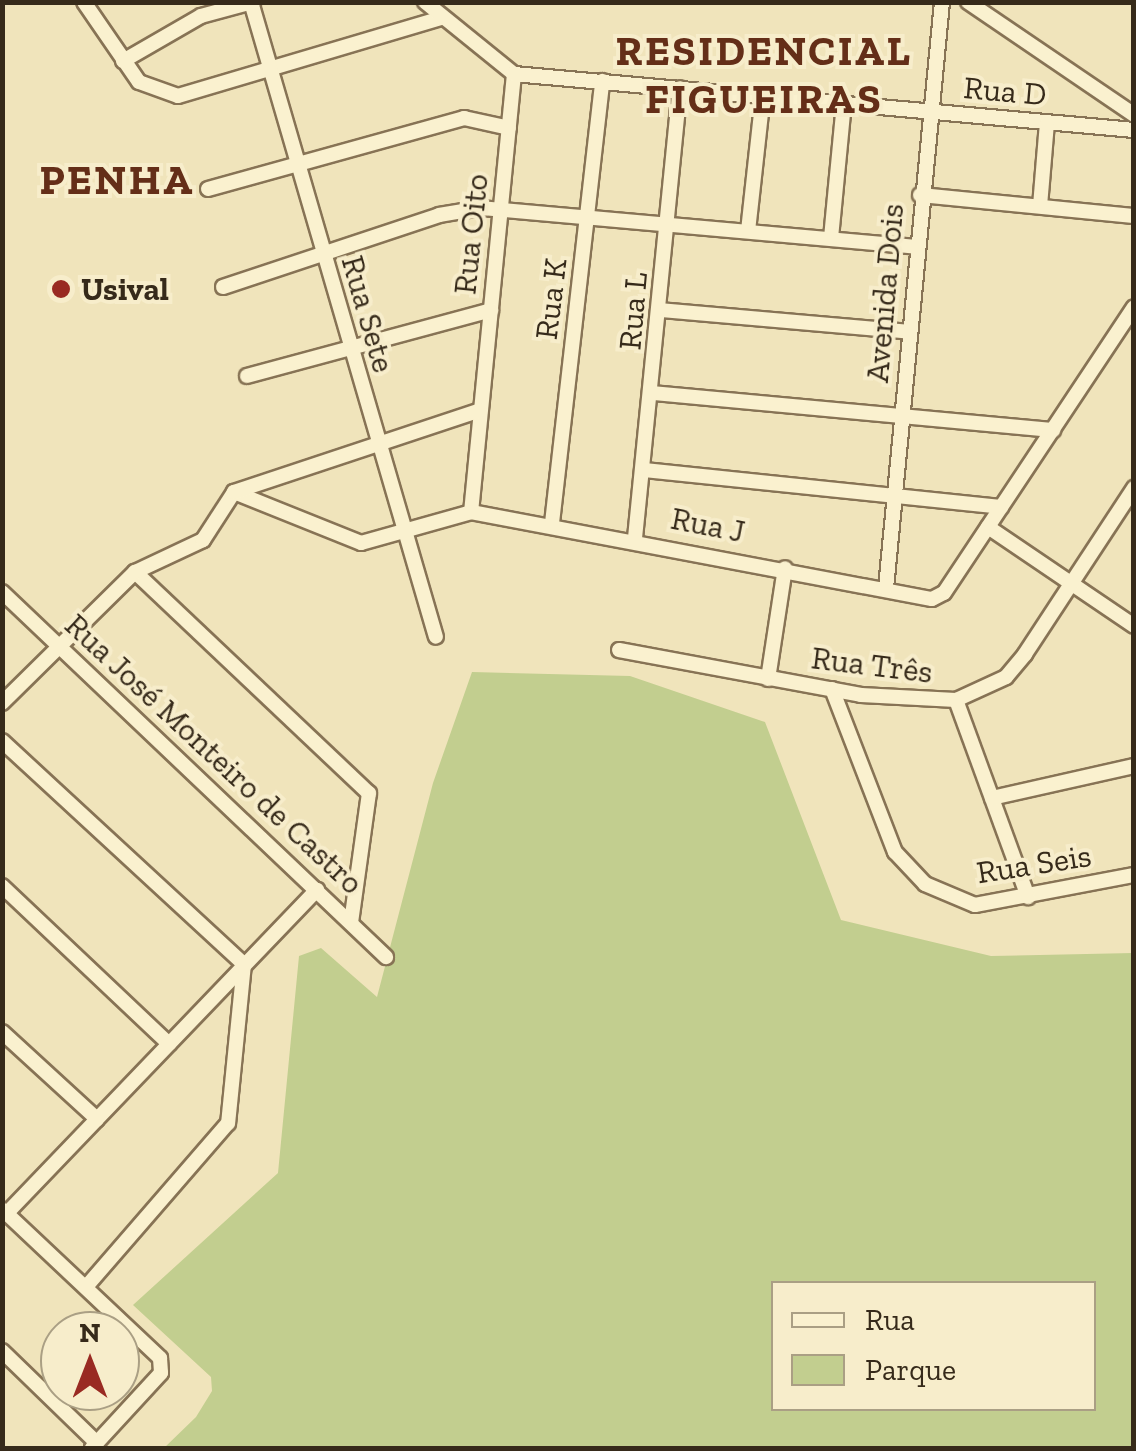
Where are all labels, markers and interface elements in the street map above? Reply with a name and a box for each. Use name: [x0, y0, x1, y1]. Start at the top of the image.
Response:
district label: RESIDENCIAL FIGUEIRAS: [616, 26, 912, 124]
street label: Rua D: [962, 68, 1048, 114]
district label: PENHA: [39, 155, 195, 205]
street label: Rua Oito: [446, 172, 496, 296]
street label: Avenida Dois: [858, 202, 912, 384]
street label: Rua Sete: [333, 251, 403, 377]
street label: Rua K: [527, 256, 575, 342]
place label: Usival: [81, 270, 169, 308]
street label: Rua L: [610, 271, 656, 351]
marker: Usival: [50, 278, 72, 300]
street label: Rua J: [668, 499, 748, 551]
street label: Rua José Monteiro de Castro: [57, 606, 371, 902]
street label: Rua Três: [809, 638, 935, 692]
street label: Rua Seis: [974, 836, 1094, 892]
legend: [771, 1281, 1096, 1411]
text: Rua: [865, 1302, 915, 1338]
north arrow: [40, 1311, 140, 1411]
text: N: [79, 1316, 101, 1349]
text: Parque: [865, 1352, 956, 1388]

